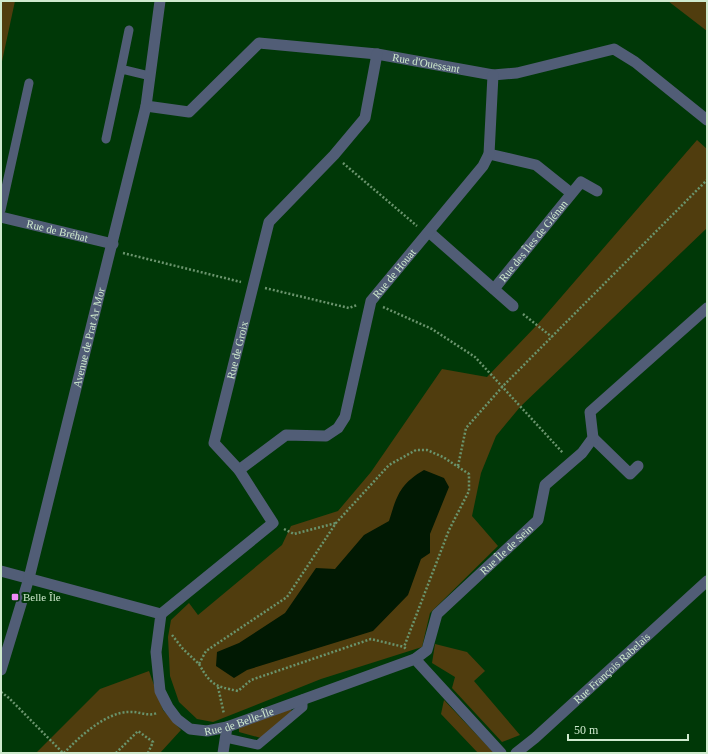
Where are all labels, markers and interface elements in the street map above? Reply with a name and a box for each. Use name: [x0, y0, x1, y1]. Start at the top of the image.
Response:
street label: Rue d'Ouessant: [391, 51, 461, 75]
street label: Rue des Îles de Glénan: [496, 197, 570, 284]
street label: Rue de Bréhat: [25, 217, 89, 244]
street label: Rue de Houat: [370, 246, 418, 300]
street label: Avenue de Prat Ar Mor: [70, 286, 107, 389]
street label: Rue de Groix: [224, 319, 250, 380]
street label: Rue Île de Sein: [477, 522, 535, 577]
place label: Belle Île: [23, 591, 61, 603]
marker: Belle Île: [10, 592, 20, 602]
street label: Rue François Rabelais: [571, 630, 652, 706]
street label: Rue de Belle-Île: [203, 705, 275, 737]
scale bar: [568, 716, 688, 742]
text: 50 m: [574, 723, 599, 737]

